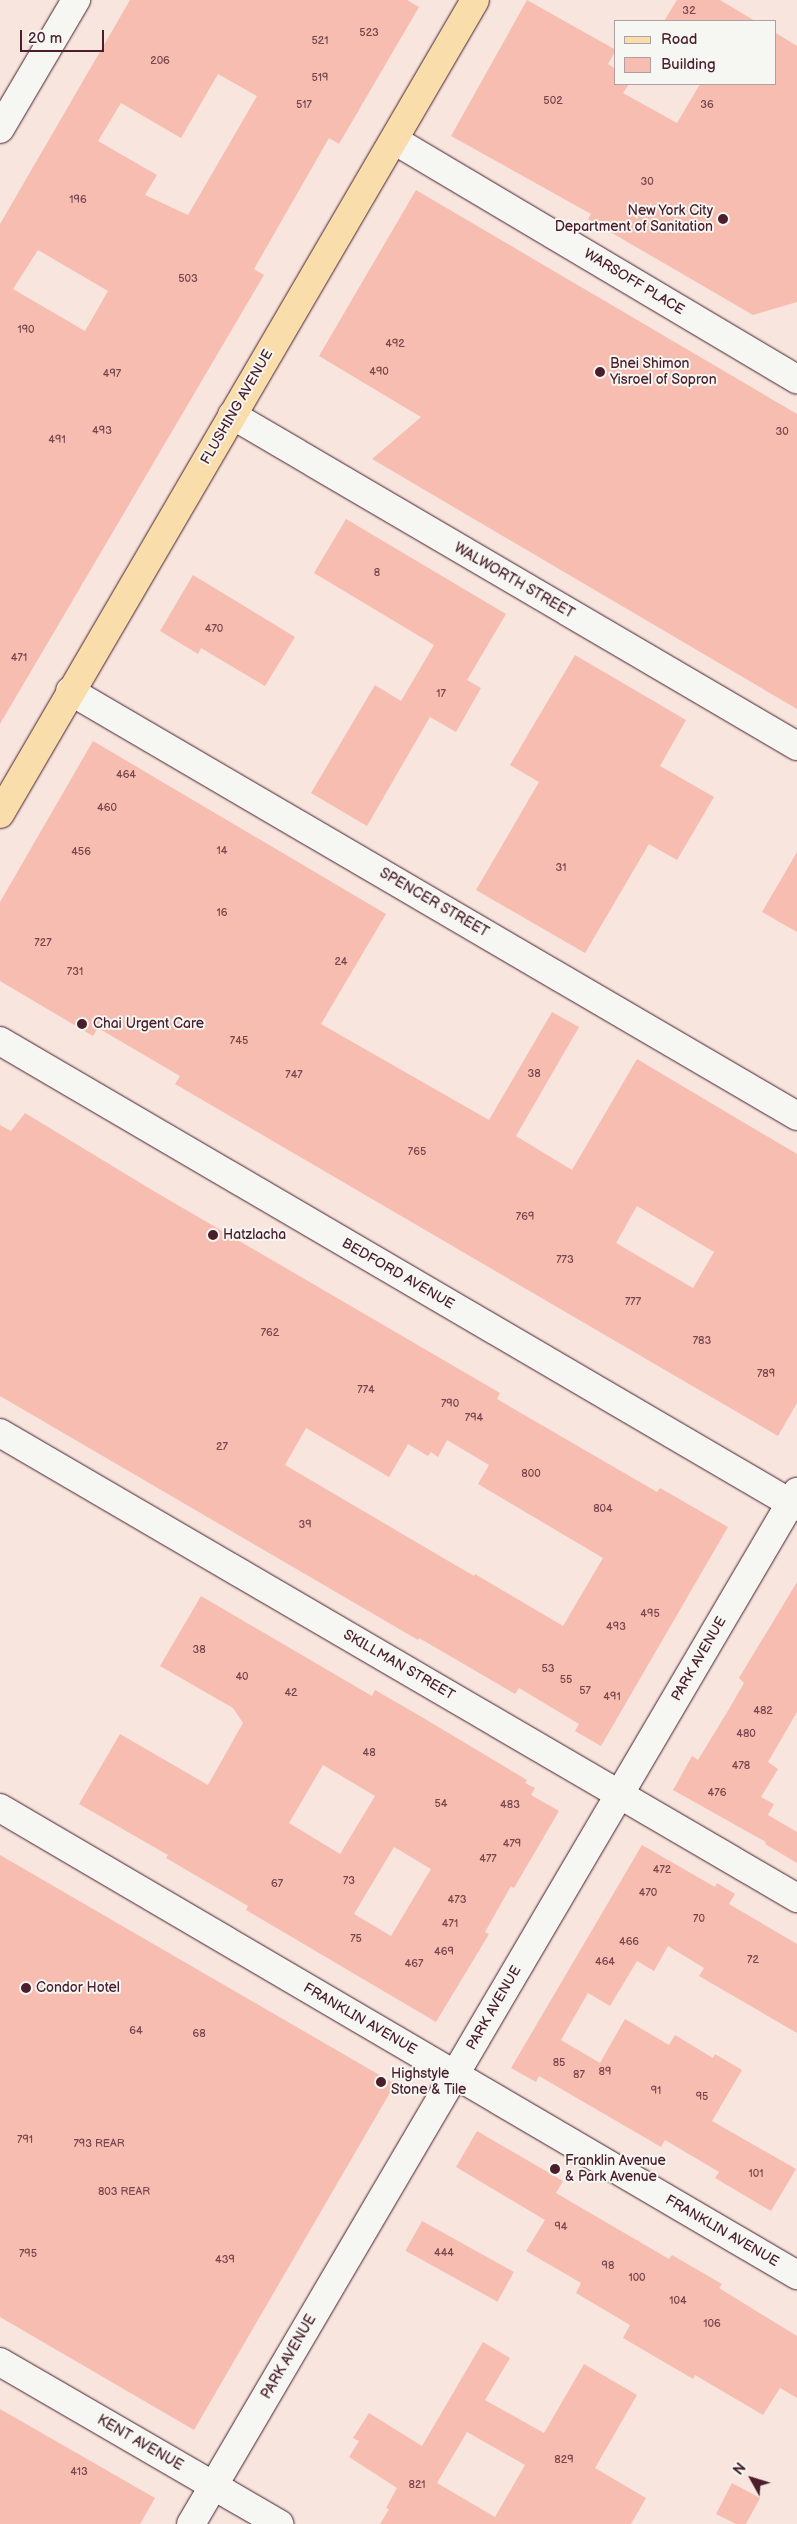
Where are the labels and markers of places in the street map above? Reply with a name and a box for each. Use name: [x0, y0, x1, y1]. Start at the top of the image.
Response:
place label: New York City Department of Sanitation: [554, 203, 713, 236]
marker: New York City Department of Sanitation: [717, 213, 729, 225]
place label: Bnei Shimon Yisroel of Sopron: [610, 356, 717, 388]
marker: Bnei Shimon Yisroel of Sopron: [594, 366, 606, 378]
place label: Chai Urgent Care: [93, 1016, 204, 1032]
marker: Chai Urgent Care: [75, 1017, 89, 1031]
place label: Hatzlacha: [223, 1227, 286, 1243]
marker: Hatzlacha: [207, 1229, 219, 1241]
place label: Condor Hotel: [36, 1980, 120, 1996]
marker: Condor Hotel: [20, 1982, 32, 1994]
place label: Highstyle Stone & Tile: [391, 2066, 467, 2098]
marker: Highstyle Stone & Tile: [375, 2076, 387, 2088]
place label: Franklin Avenue & Park Avenue: [565, 2153, 666, 2186]
marker: Franklin Avenue & Park Avenue: [549, 2163, 561, 2175]

